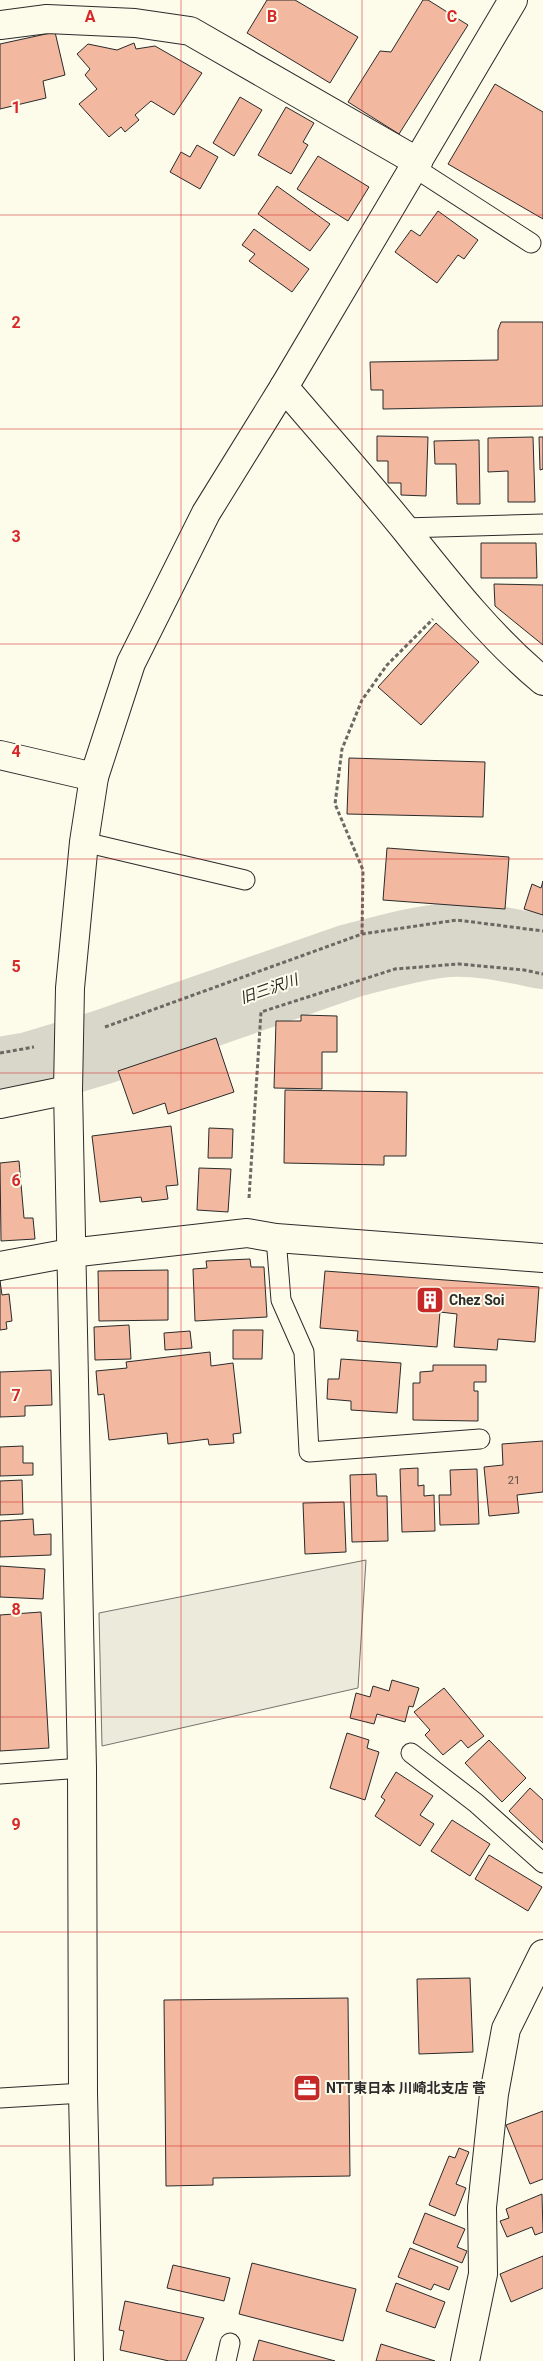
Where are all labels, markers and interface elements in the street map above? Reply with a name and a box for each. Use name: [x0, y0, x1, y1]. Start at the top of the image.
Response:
text: A: [85, 7, 96, 26]
text: B: [267, 7, 277, 26]
text: C: [447, 7, 457, 26]
text: 1: [11, 98, 21, 117]
text: 2: [11, 313, 21, 332]
text: 3: [11, 527, 21, 546]
text: 4: [11, 742, 21, 761]
text: 5: [11, 957, 21, 976]
water label: 旧三沢川: [238, 970, 302, 1007]
text: 6: [11, 1171, 21, 1190]
building icon: Chez Soi: [415, 1285, 445, 1315]
place label: Chez Soi: [449, 1292, 504, 1308]
text: 7: [11, 1386, 21, 1405]
house number: 21: [508, 1474, 520, 1487]
text: 8: [11, 1600, 21, 1619]
text: 9: [11, 1815, 21, 1834]
office icon: NTT東日本 川崎北支店 菅: [292, 2073, 322, 2103]
place label: NTT東日本 川崎北支店 菅: [326, 2080, 486, 2096]

